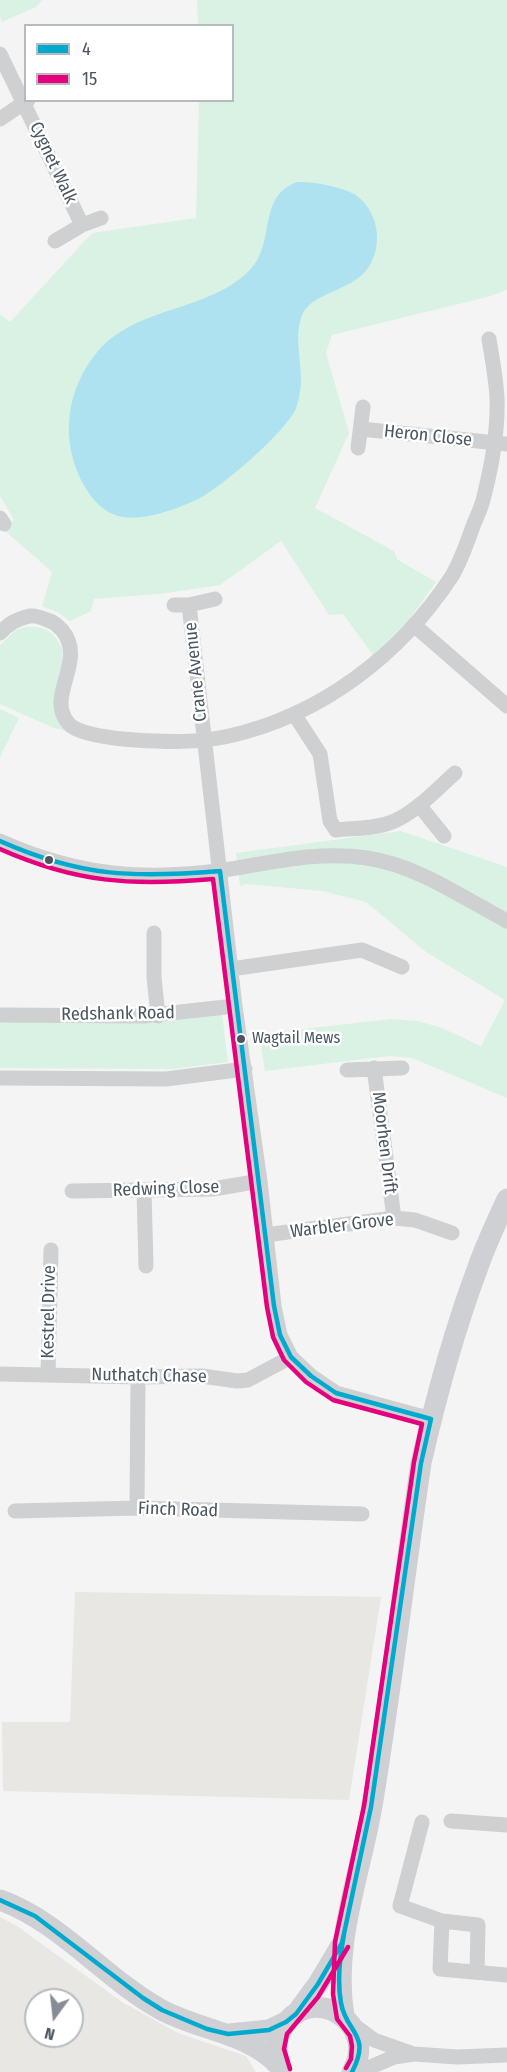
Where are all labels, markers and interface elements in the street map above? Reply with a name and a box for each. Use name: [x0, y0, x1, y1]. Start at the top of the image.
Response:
legend: [24, 24, 234, 102]
text: 4: [82, 38, 91, 60]
text: 15: [82, 68, 97, 90]
street label: Cygnet Walk: [25, 119, 81, 207]
street label: Heron Close: [383, 421, 473, 451]
street label: Crane Avenue: [180, 621, 212, 723]
unlabelled marker: [43, 854, 55, 866]
street label: Redshank Road: [61, 1002, 175, 1026]
place label: Wagtail Mews: [252, 1029, 340, 1049]
marker: Wagtail Mews: [235, 1033, 247, 1045]
street label: Moorhen Drift: [367, 1091, 401, 1195]
street label: Redwing Close: [113, 1176, 219, 1202]
street label: Warbler Grove: [289, 1209, 395, 1243]
street label: Kestrel Drive: [37, 1265, 61, 1359]
street label: Nuthatch Chase: [91, 1364, 207, 1388]
street label: Finch Road: [138, 1498, 218, 1522]
north arrow: [24, 1988, 84, 2048]
text: N: [43, 2024, 57, 2044]

